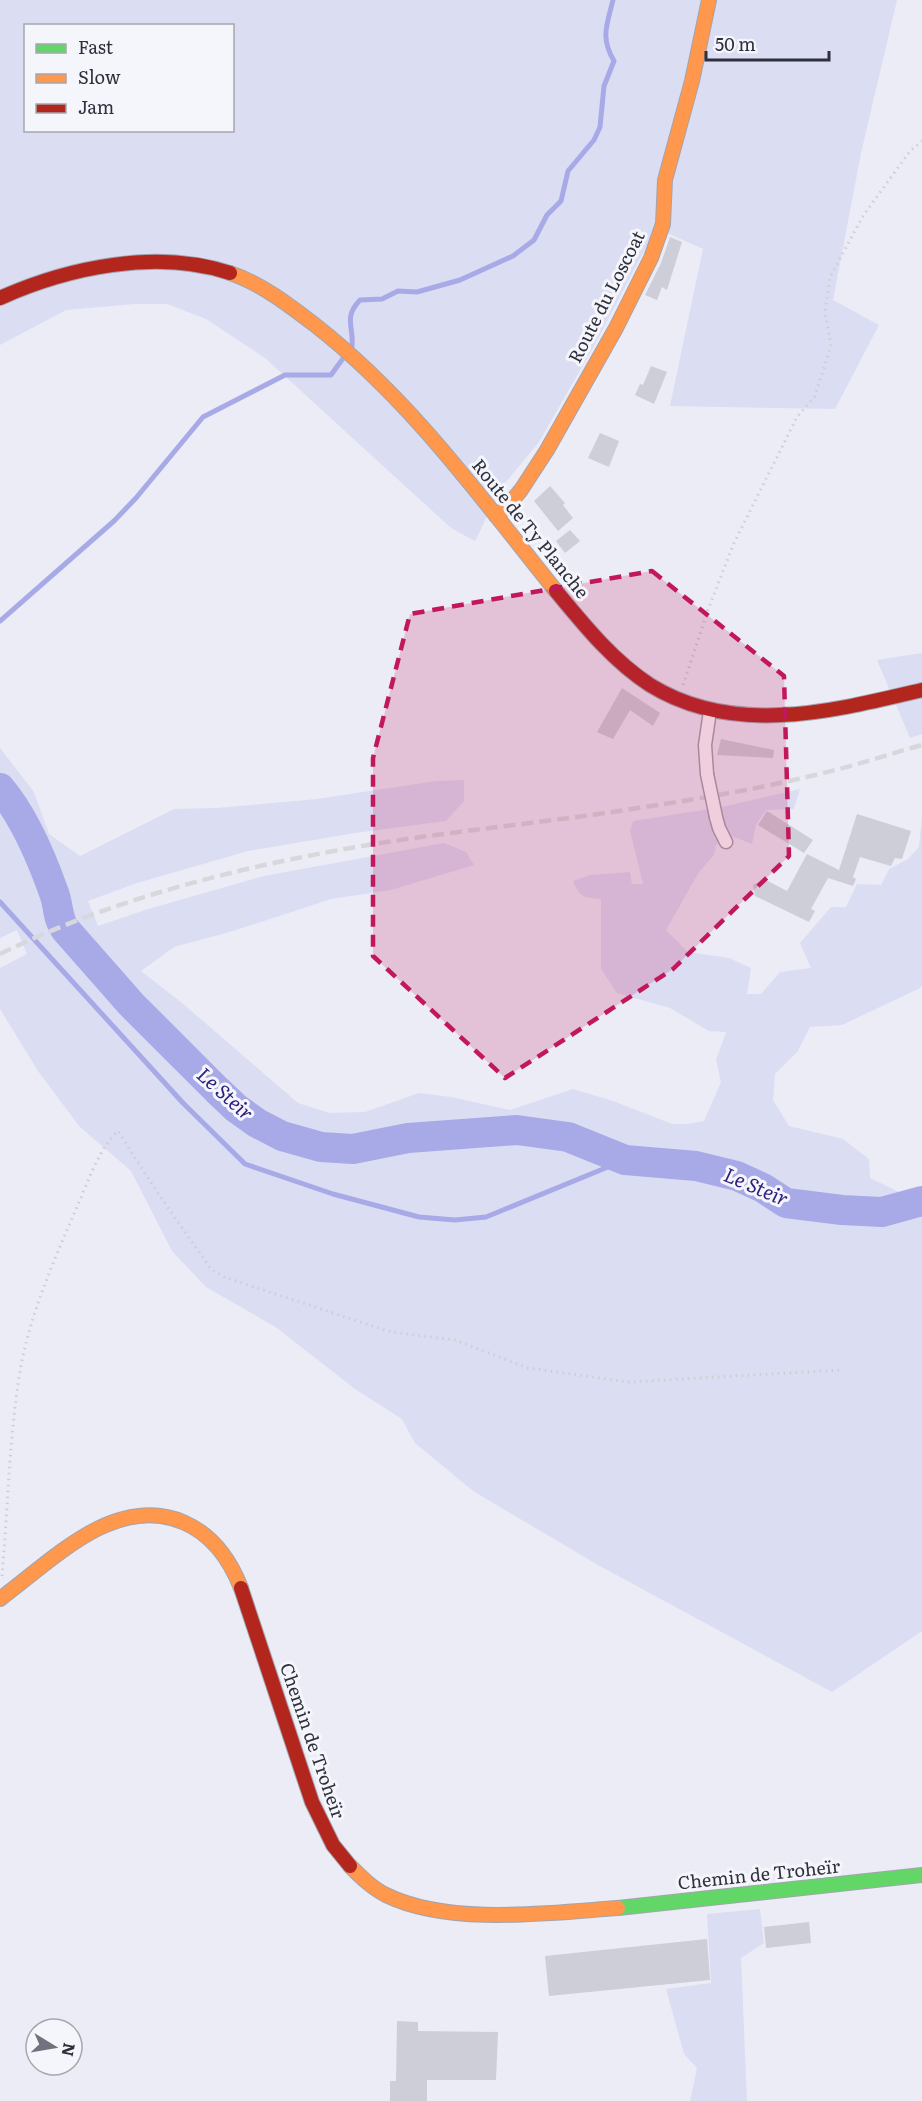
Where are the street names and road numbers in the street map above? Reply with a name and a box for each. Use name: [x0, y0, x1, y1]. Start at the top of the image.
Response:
street label: Route du Loscoat: [561, 225, 651, 367]
street label: Route de Ty Planche: [466, 452, 596, 604]
street label: Chemin de Troheïr: [274, 1659, 353, 1823]
street label: Chemin de Troheïr: [676, 1852, 842, 1895]

